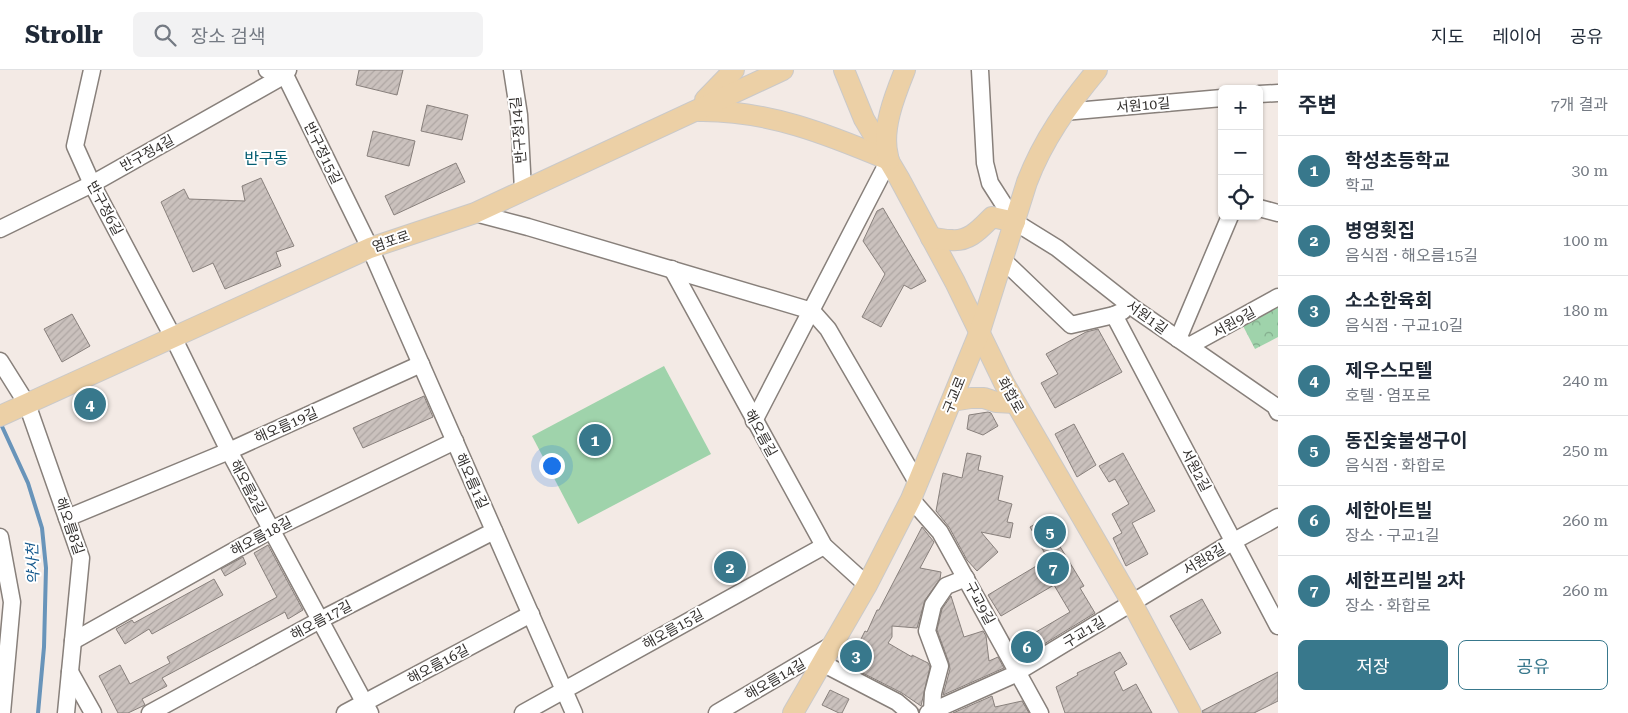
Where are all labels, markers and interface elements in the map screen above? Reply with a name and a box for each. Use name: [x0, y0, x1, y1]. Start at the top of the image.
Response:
search box: [133, 12, 483, 57]
text: Strollr: [25, 21, 103, 49]
icon: search: [151, 21, 179, 49]
text: 장소 검색: [191, 25, 266, 48]
text: 지도: [1431, 26, 1464, 47]
text: 레이어: [1492, 26, 1542, 47]
text: 공유: [1570, 26, 1603, 47]
map controls: [1218, 85, 1263, 220]
button: +: [1218, 85, 1263, 130]
text: 주변: [1298, 93, 1337, 117]
street label: 서원10길: [1115, 95, 1171, 115]
text: 7개 결과: [1551, 95, 1608, 114]
street label: 반구정14길: [507, 96, 529, 164]
street label: 반구정15길: [301, 119, 345, 187]
button: −: [1218, 130, 1263, 175]
street label: 반구정4길: [117, 132, 177, 174]
district label: 반구동: [244, 149, 288, 168]
text: 학성초등학교: [1345, 149, 1450, 172]
text: 1: [1310, 161, 1318, 180]
text: 30 m: [1571, 161, 1608, 180]
button: locate: [1218, 175, 1263, 220]
text: 학교: [1345, 176, 1374, 195]
street label: 반구정6길: [84, 178, 126, 238]
text: 병영횟집: [1345, 219, 1415, 242]
street label: 염포로: [370, 227, 412, 255]
text: 2: [1310, 231, 1318, 250]
text: 100 m: [1562, 231, 1608, 250]
text: 음식점 · 해오름15길: [1345, 246, 1478, 265]
text: 소소한육회: [1345, 289, 1432, 312]
street label: 서원1길: [1123, 297, 1171, 337]
text: 3: [1310, 301, 1318, 320]
text: 180 m: [1562, 301, 1608, 320]
street label: 서원9길: [1210, 304, 1258, 340]
text: 음식점 · 구교10길: [1345, 316, 1463, 335]
text: 제우스모텔: [1345, 359, 1432, 382]
text: 4: [1310, 371, 1318, 390]
text: 240 m: [1562, 371, 1608, 390]
street label: 구교로: [939, 374, 969, 416]
street label: 화합로: [995, 374, 1027, 416]
pin: 4: [74, 385, 106, 423]
text: 호텔 · 염포로: [1345, 386, 1431, 405]
street label: 해오름19길: [252, 404, 320, 446]
street label: 해오름길: [742, 407, 780, 459]
pin: 1: [579, 421, 611, 459]
text: 동진숯불생구이: [1345, 429, 1467, 452]
text: 5: [1310, 441, 1318, 460]
text: 250 m: [1562, 441, 1608, 460]
street label: 서원2길: [1178, 446, 1214, 494]
street label: 해오름1길: [453, 451, 491, 511]
your location: [539, 453, 565, 479]
text: 음식점 · 화합로: [1345, 456, 1445, 475]
street label: 해오름2길: [227, 457, 269, 517]
street label: 해오름8길: [53, 495, 87, 557]
text: 세한아트빌: [1345, 499, 1432, 522]
text: 6: [1310, 511, 1318, 530]
text: 260 m: [1562, 511, 1608, 530]
street label: 해오름18길: [228, 513, 294, 559]
pin: 5: [1034, 513, 1066, 551]
text: 장소 · 구교1길: [1345, 526, 1440, 545]
street label: 서원8길: [1180, 540, 1228, 578]
water label: 약사천: [23, 541, 43, 585]
pin: 2: [714, 548, 746, 586]
pin: 7: [1037, 549, 1069, 587]
text: 세한프리빌 2차: [1345, 569, 1465, 592]
street label: 구교9길: [962, 579, 998, 627]
text: 7: [1310, 581, 1318, 600]
text: 260 m: [1562, 581, 1608, 600]
text: 장소 · 화합로: [1345, 596, 1431, 615]
street label: 해오름17길: [288, 597, 354, 643]
street label: 해오름15길: [640, 606, 706, 652]
street label: 구교1길: [1060, 613, 1108, 651]
pin: 6: [1011, 628, 1043, 666]
pin: 3: [840, 637, 872, 675]
button: 저장: [1298, 640, 1448, 690]
button: 공유: [1458, 640, 1608, 690]
street label: 해오름16길: [405, 641, 471, 687]
street label: 해오름14길: [742, 655, 808, 703]

